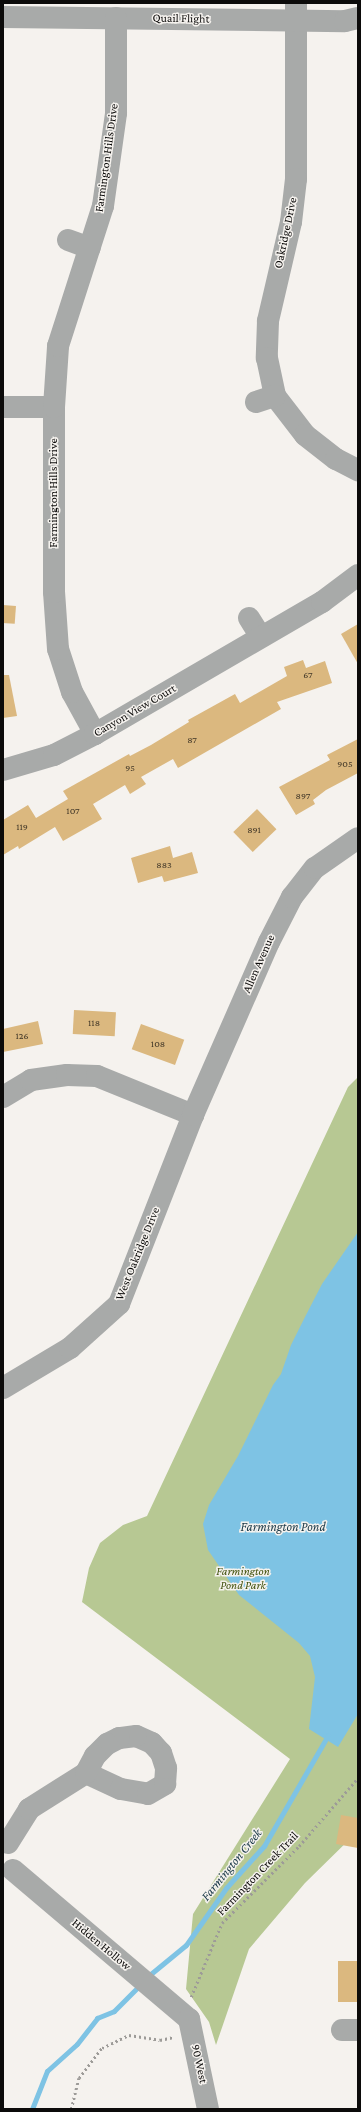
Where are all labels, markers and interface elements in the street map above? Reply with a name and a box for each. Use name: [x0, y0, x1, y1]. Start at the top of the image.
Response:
street label: Quail Flight: [152, 11, 210, 27]
street label: Farmington Hills Drive: [92, 103, 122, 213]
street label: Oakridge Drive: [271, 196, 301, 270]
street label: Farmington Hills Drive: [47, 438, 61, 548]
house number: 67: [303, 669, 313, 681]
street label: Canyon View Court: [91, 682, 179, 740]
house number: 87: [187, 734, 197, 746]
house number: 905: [337, 758, 353, 770]
house number: 95: [125, 762, 135, 774]
house number: 897: [296, 790, 310, 802]
house number: 107: [66, 805, 80, 817]
house number: 119: [16, 821, 28, 833]
house number: 891: [247, 824, 261, 836]
house number: 883: [156, 859, 172, 871]
street label: Allen Avenue: [240, 933, 278, 995]
house number: 118: [88, 1017, 100, 1029]
house number: 126: [15, 1030, 29, 1042]
house number: 108: [151, 1038, 165, 1050]
street label: West Oakridge Drive: [113, 1205, 163, 1303]
water label: Farmington Pond: [240, 1519, 326, 1535]
park label: Farmington Pond Park: [216, 1565, 270, 1593]
water label: Farmington Creek: [198, 1826, 266, 1904]
street label: Farmington Creek Trail: [214, 1829, 302, 1919]
street label: Hidden Hollow: [69, 1916, 133, 1974]
street label: 90 West: [188, 2043, 210, 2085]

